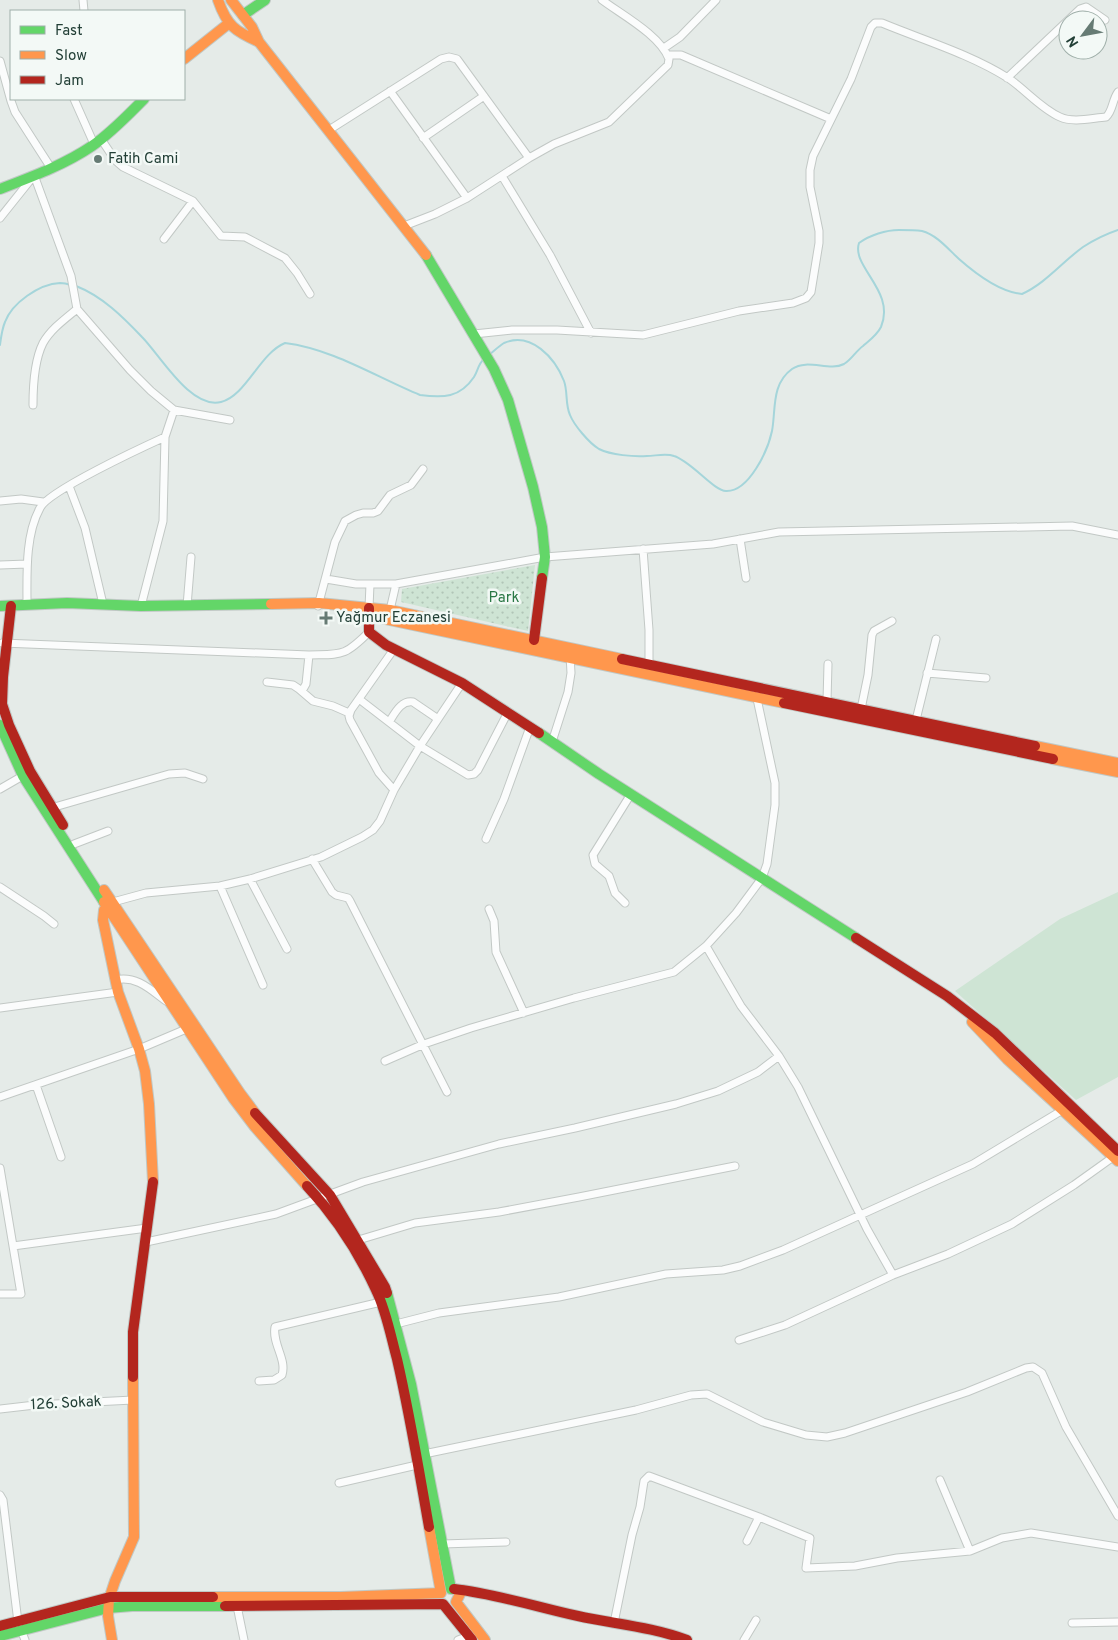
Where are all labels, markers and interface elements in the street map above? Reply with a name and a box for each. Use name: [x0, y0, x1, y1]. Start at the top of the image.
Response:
legend: [10, 10, 185, 100]
north arrow: [1058, 10, 1108, 60]
text: Fast: [55, 22, 83, 41]
text: N: [1063, 32, 1083, 50]
text: Slow: [55, 47, 87, 66]
text: Jam: [55, 72, 84, 91]
place label: Fatih Cami: [108, 150, 178, 169]
marker: Fatih Cami: [92, 153, 104, 165]
park label: Park: [489, 589, 520, 608]
place label: Yağmur Eczanesi: [336, 609, 451, 628]
marker: Yağmur Eczanesi: [320, 612, 332, 624]
street label: 126. Sokak: [30, 1393, 102, 1415]

